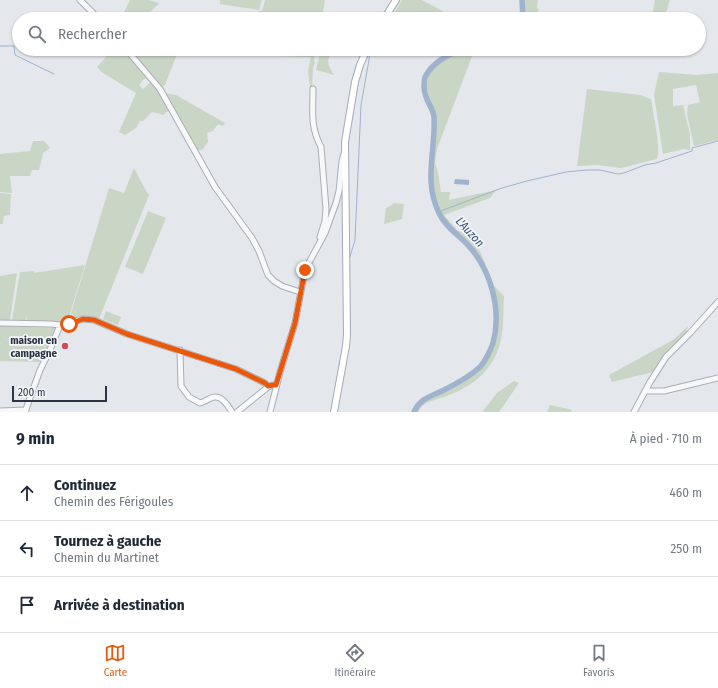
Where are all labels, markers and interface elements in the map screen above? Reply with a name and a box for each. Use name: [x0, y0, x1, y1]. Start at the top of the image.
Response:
search box: [12, 12, 706, 56]
icon: search: [26, 23, 48, 45]
text: Rechercher: [58, 25, 127, 43]
water label: L'Auzon: [453, 214, 487, 250]
route end: [296, 261, 314, 279]
route start: [60, 315, 78, 333]
place label: maison en campagne: [10, 334, 57, 360]
marker: maison en campagne: [60, 341, 70, 351]
scale bar: [12, 384, 107, 403]
text: 200 m: [18, 386, 45, 399]
text: 9 min: [16, 428, 55, 449]
text: À pied · 710 m: [630, 431, 702, 446]
text: Continuez: [54, 476, 116, 494]
icon: ahead: [16, 482, 38, 504]
text: 460 m: [669, 485, 702, 500]
text: Chemin des Férigoules: [54, 494, 173, 509]
text: Tournez à gauche: [54, 532, 161, 550]
icon: left: [16, 538, 38, 560]
text: 250 m: [670, 541, 702, 556]
text: Chemin du Martinet: [54, 550, 159, 565]
icon: arrive: [16, 594, 38, 616]
text: Arrivée à destination: [54, 596, 185, 614]
tab: Carte: [104, 642, 127, 679]
tab: Itinéraire: [335, 642, 376, 679]
tab: Favoris: [583, 642, 614, 679]

